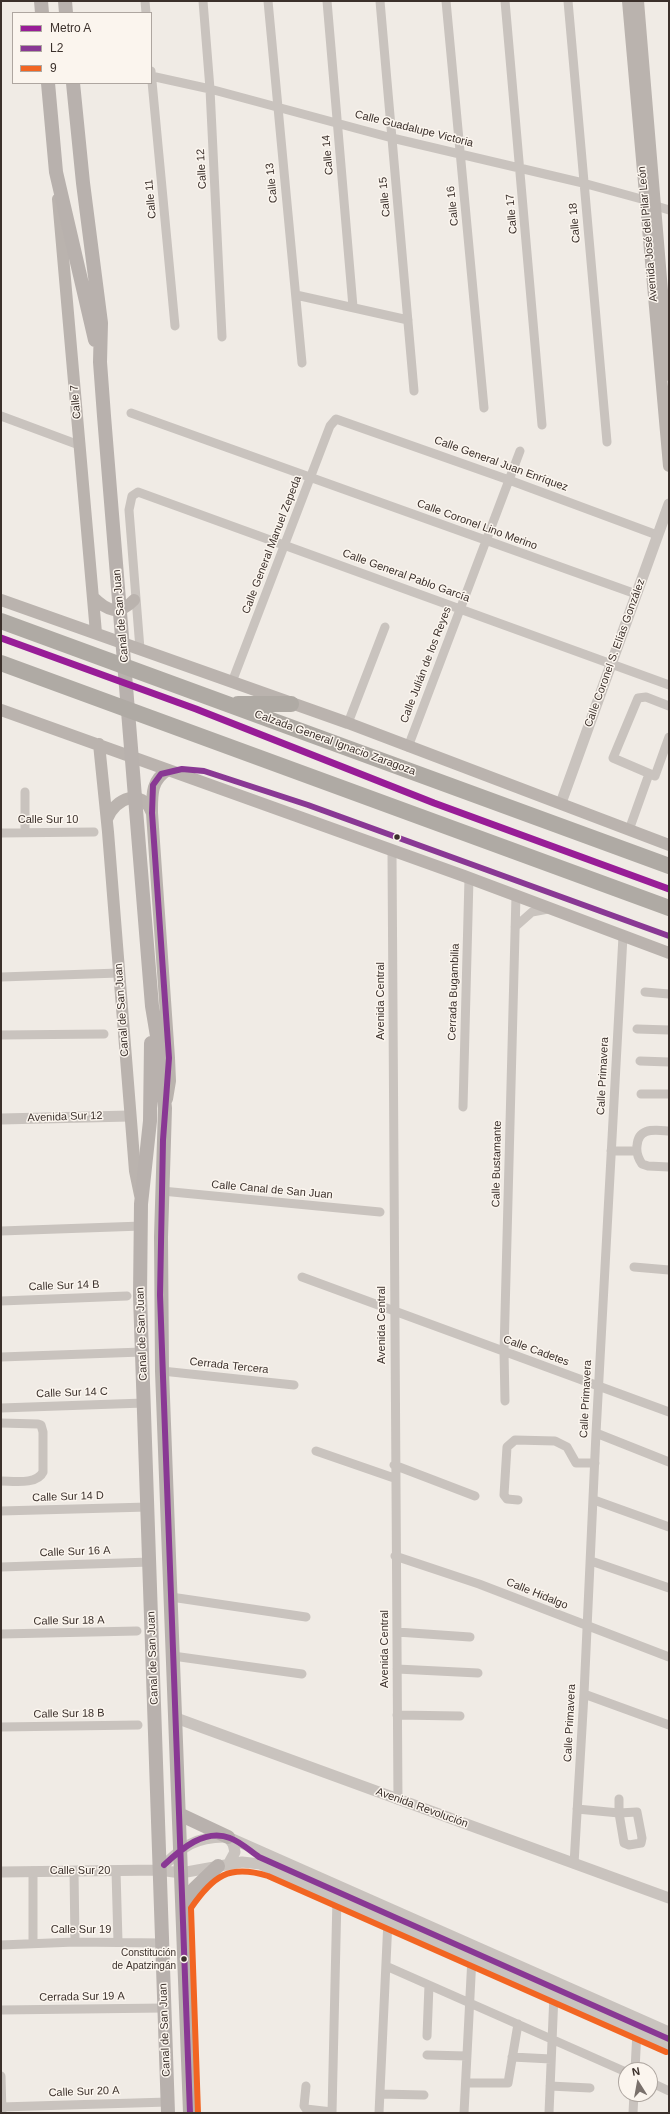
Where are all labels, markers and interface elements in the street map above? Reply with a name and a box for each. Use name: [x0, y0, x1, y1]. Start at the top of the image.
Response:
legend: [12, 12, 152, 84]
text: Metro A: [50, 21, 91, 35]
text: L2: [50, 41, 63, 55]
text: 9: [50, 61, 57, 75]
street label: Calle Guadalupe Victoria: [353, 108, 475, 150]
street label: Calle 14: [320, 134, 336, 176]
street label: Calle 12: [194, 149, 210, 189]
street label: Calle 13: [263, 162, 281, 204]
street label: Avenida José del Pilar León: [635, 166, 661, 302]
street label: Calle 15: [377, 176, 393, 218]
street label: Calle 11: [143, 179, 159, 219]
street label: Calle 16: [444, 185, 462, 227]
street label: Calle 17: [504, 193, 520, 235]
street label: Calle 18: [567, 202, 583, 244]
street label: Calle 7: [68, 384, 84, 420]
street label: Calle General Juan Enríquez: [432, 434, 570, 494]
street label: Calle General Manuel Zepeda: [240, 474, 304, 616]
street label: Calle Coronel Lino Merino: [415, 497, 539, 553]
street label: Calle General Pablo García: [341, 547, 471, 605]
street label: Canal de San Juan: [110, 569, 132, 663]
street label: Calle Coronel S. Elías González: [582, 577, 648, 729]
street label: Calle Julián de los Reyes: [398, 605, 454, 725]
street label: Calzada General Ignacio Zaragoza: [253, 708, 417, 778]
street label: Calle Sur 10: [18, 813, 78, 827]
unlabelled marker: [392, 832, 402, 842]
street label: Cerrada Bugambilia: [446, 943, 462, 1041]
street label: Avenida Central: [374, 962, 388, 1040]
street label: Canal de San Juan: [112, 963, 132, 1057]
street label: Calle Primavera: [594, 1037, 612, 1115]
street label: Avenida Sur 12: [27, 1109, 103, 1125]
street label: Calle Bustamante: [490, 1120, 504, 1208]
street label: Calle Canal de San Juan: [211, 1178, 333, 1202]
street label: Calle Sur 14 B: [28, 1278, 100, 1294]
street label: Avenida Central: [375, 1286, 389, 1364]
street label: Canal de San Juan: [134, 1287, 150, 1381]
street label: Calle Cadetes: [501, 1333, 571, 1369]
street label: Cerrada Tercera: [189, 1355, 269, 1377]
street label: Calle Primavera: [577, 1360, 595, 1438]
street label: Calle Sur 14 C: [36, 1385, 108, 1401]
street label: Calle Sur 14 D: [32, 1489, 104, 1505]
street label: Calle Sur 16 A: [39, 1544, 111, 1560]
street label: Calle Hidalgo: [504, 1576, 570, 1612]
street label: Avenida Central: [378, 1610, 392, 1688]
street label: Canal de San Juan: [145, 1611, 161, 1705]
street label: Calle Sur 18 A: [33, 1614, 105, 1628]
street label: Calle Primavera: [561, 1684, 579, 1762]
street label: Calle Sur 18 B: [33, 1707, 105, 1721]
street label: Avenida Revolución: [374, 1785, 470, 1831]
street label: Calle Sur 20: [50, 1864, 110, 1878]
street label: Calle Sur 19: [51, 1923, 111, 1937]
place label: Constitución de Apatzingán: [112, 1947, 176, 1970]
marker: Constitución de Apatzingán: [179, 1954, 189, 1964]
street label: Canal de San Juan: [157, 1983, 173, 2077]
street label: Cerrada Sur 19 A: [39, 1990, 125, 2004]
north arrow: [618, 2062, 658, 2102]
text: N: [631, 2065, 641, 2078]
street label: Calle Sur 20 A: [48, 2084, 120, 2100]

